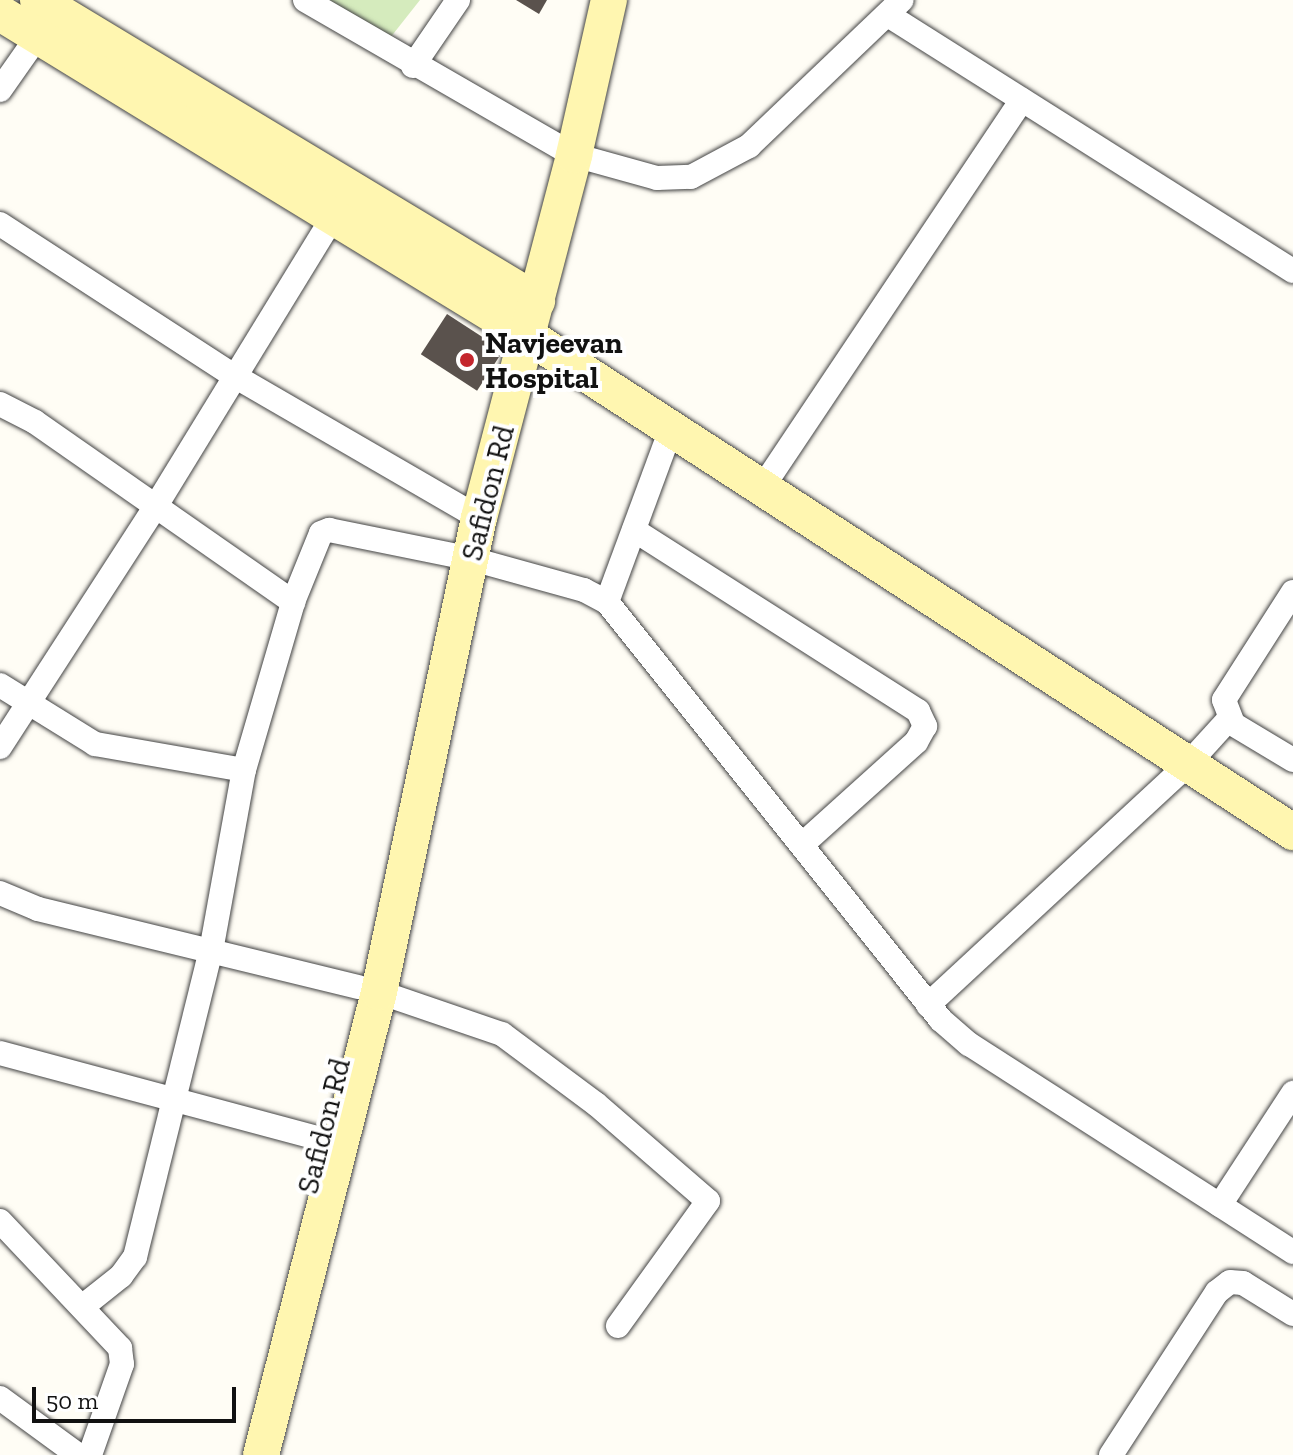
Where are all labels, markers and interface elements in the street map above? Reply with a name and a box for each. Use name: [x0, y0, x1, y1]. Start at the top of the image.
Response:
place label: Navjeevan Hospital: [485, 325, 623, 396]
marker: Navjeevan Hospital: [456, 349, 478, 371]
street label: Safidon Rd: [454, 422, 522, 564]
street label: Safidon Rd: [290, 1055, 358, 1197]
scale bar: [36, 1371, 240, 1421]
text: 50 m: [46, 1386, 98, 1415]

